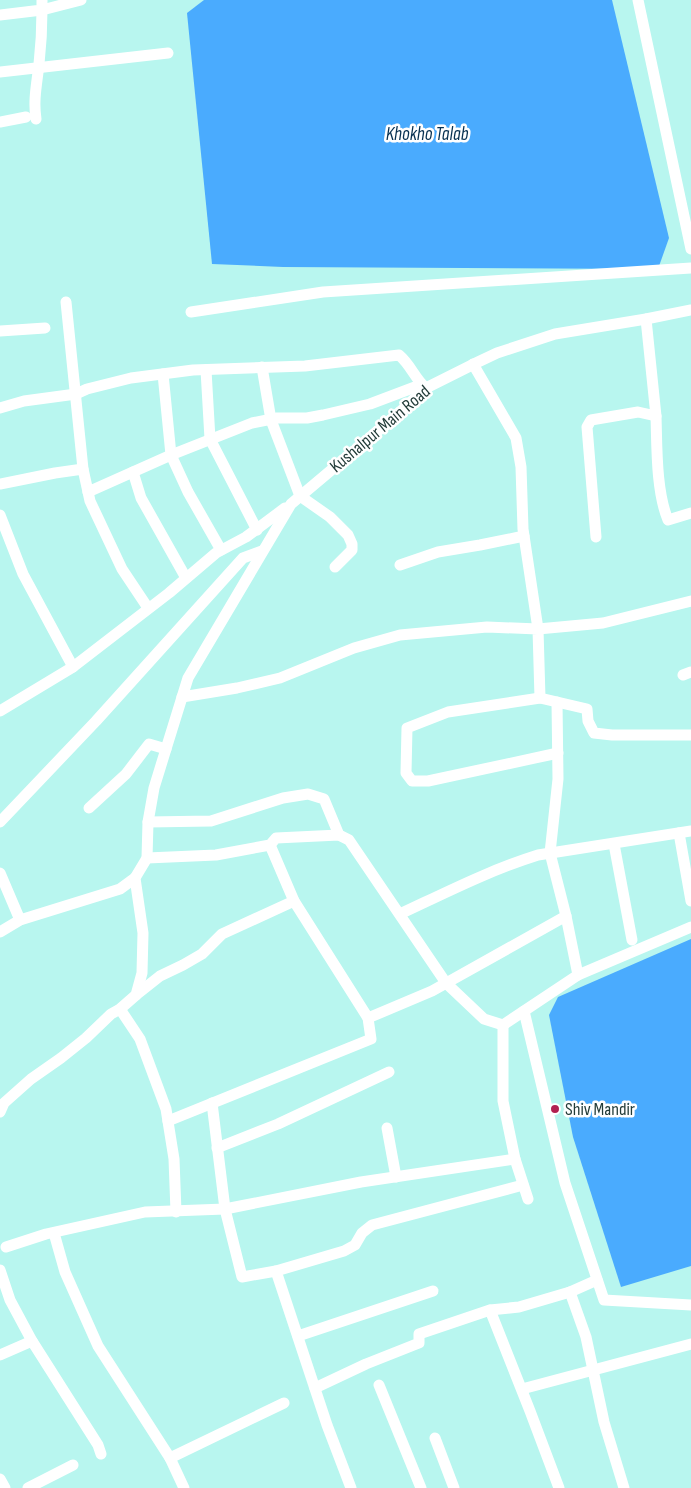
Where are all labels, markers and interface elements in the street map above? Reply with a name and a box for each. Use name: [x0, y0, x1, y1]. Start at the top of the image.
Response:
water label: Khokho Talab: [386, 123, 469, 146]
street label: Kushalpur Main Road: [326, 381, 434, 477]
place label: Shiv Mandir: [565, 1099, 635, 1120]
marker: Shiv Mandir: [549, 1103, 561, 1115]

